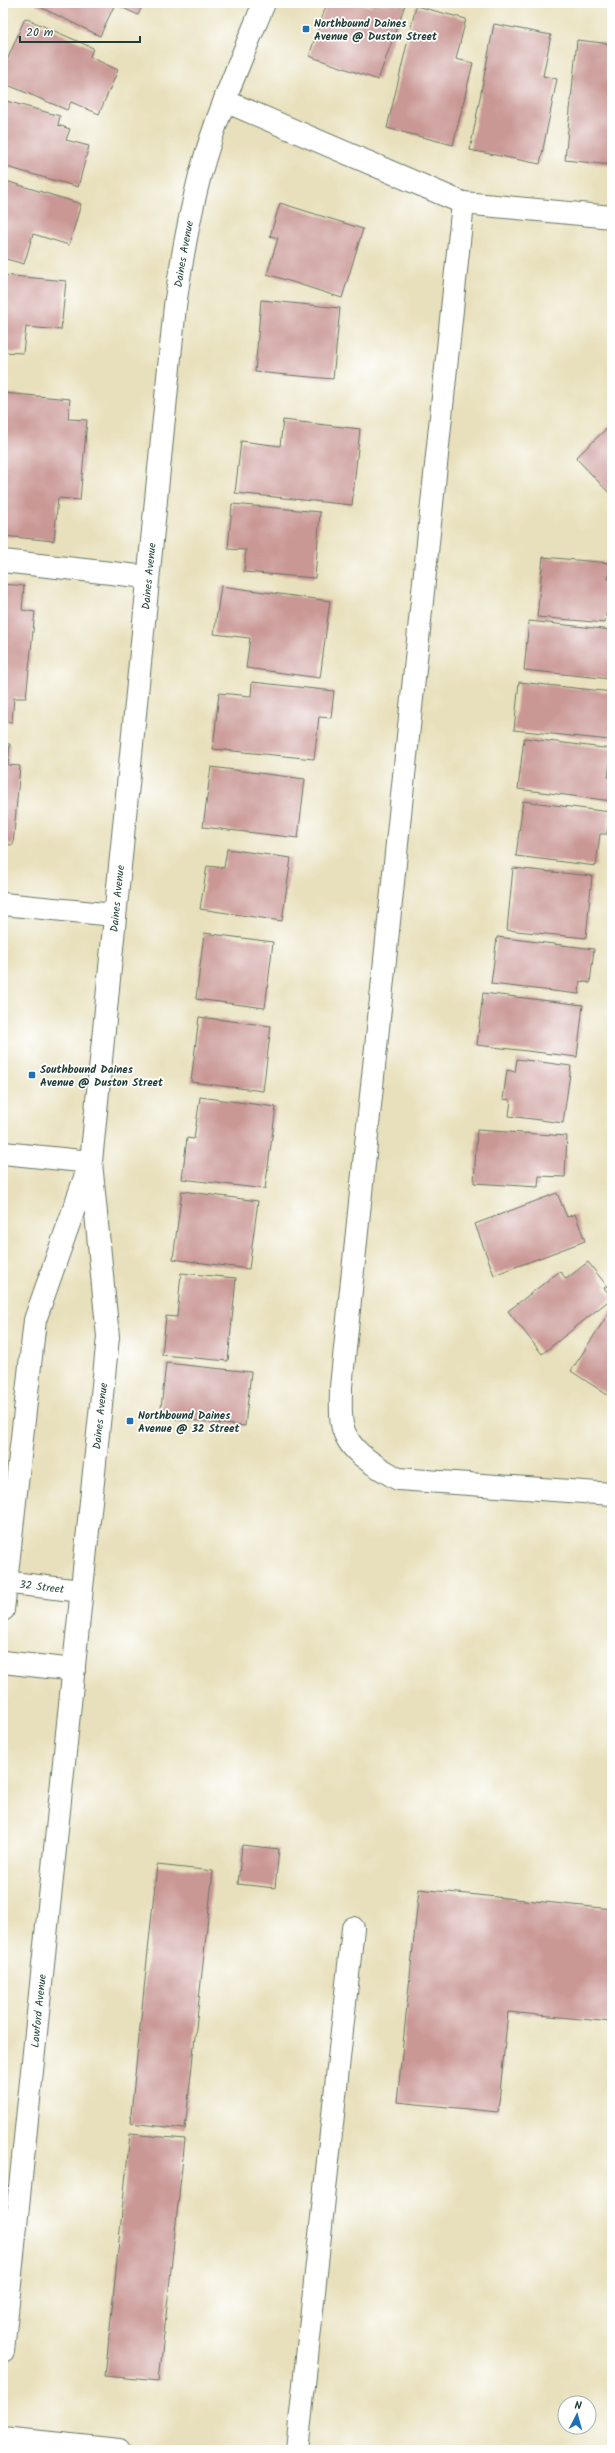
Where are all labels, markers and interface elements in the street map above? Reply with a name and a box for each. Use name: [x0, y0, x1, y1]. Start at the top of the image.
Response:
place label: Northbound Daines Avenue @ Duston Street: [314, 15, 438, 46]
scale bar: [20, 18, 140, 44]
text: 20 m: [26, 23, 54, 42]
marker: Northbound Daines Avenue @ Duston Street: [301, 24, 311, 34]
street label: Daines Avenue: [170, 219, 199, 289]
street label: Daines Avenue: [137, 542, 162, 611]
street label: Daines Avenue: [106, 864, 130, 933]
place label: Southbound Daines Avenue @ Duston Street: [40, 1061, 164, 1092]
marker: Southbound Daines Avenue @ Duston Street: [27, 1070, 37, 1080]
street label: Daines Avenue: [88, 1382, 113, 1450]
place label: Northbound Daines Avenue @ 32 Street: [138, 1407, 240, 1438]
marker: Northbound Daines Avenue @ 32 Street: [125, 1416, 135, 1426]
street label: 32 Street: [18, 1576, 66, 1599]
street label: Lawford Avenue: [26, 1973, 52, 2049]
north arrow: [557, 2395, 597, 2435]
text: N: [574, 2397, 582, 2415]

